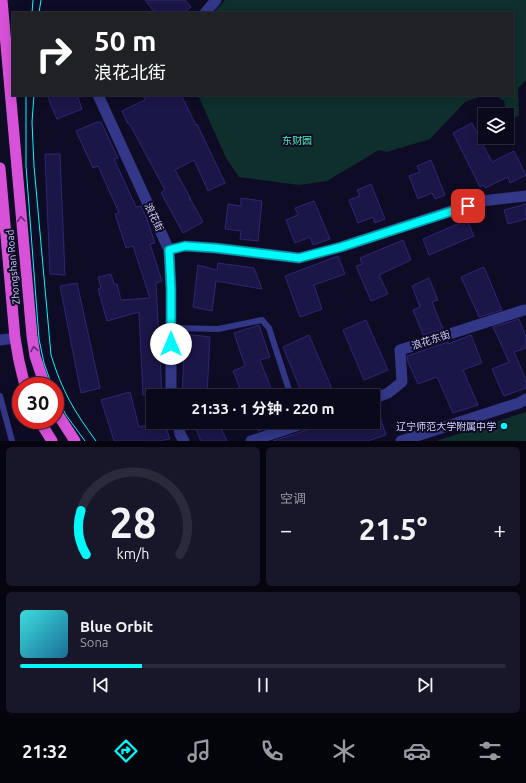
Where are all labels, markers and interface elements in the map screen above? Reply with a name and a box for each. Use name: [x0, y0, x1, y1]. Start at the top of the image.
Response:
text: 50 m: [94, 25, 156, 56]
icon: right: [28, 28, 80, 80]
text: 浪花北街: [94, 62, 166, 82]
map controls: [478, 108, 514, 144]
button: layers: [478, 108, 514, 144]
park label: 东财园: [282, 135, 312, 146]
pin: [451, 189, 485, 223]
icon: arrive: [457, 195, 479, 217]
street label: 浪花街: [143, 201, 165, 233]
one-way arrow: [17, 216, 26, 222]
street label: Zhongshan Road: [4, 229, 22, 305]
position arrow: [150, 323, 192, 365]
street label: 浪花东街: [410, 329, 452, 351]
one-way arrow: [30, 346, 39, 352]
speed limit sign: 30: [12, 377, 64, 429]
text: 21:33 · 1 分钟 · 220 m: [191, 400, 335, 417]
place label: 辽宁师范大学附属中学: [396, 421, 496, 432]
marker: 辽宁师范大学附属中学: [499, 421, 509, 431]
text: 空调: [280, 491, 306, 505]
text: 28: [110, 498, 156, 545]
text: 21.5°: [359, 512, 427, 546]
text: −: [280, 517, 292, 542]
text: +: [494, 517, 506, 542]
text: km/h: [117, 545, 149, 561]
text: Blue Orbit: [80, 618, 153, 635]
text: Sona: [80, 635, 109, 649]
icon: previous: [90, 674, 112, 696]
icon: pause: [252, 674, 274, 696]
icon: next: [414, 674, 436, 696]
icon: directions: [112, 737, 140, 765]
icon: music: [185, 737, 213, 765]
icon: phone: [258, 737, 286, 765]
icon: climate: [330, 737, 358, 765]
icon: car: [403, 737, 431, 765]
icon: filters: [476, 737, 504, 765]
text: 21:32: [22, 741, 67, 761]

